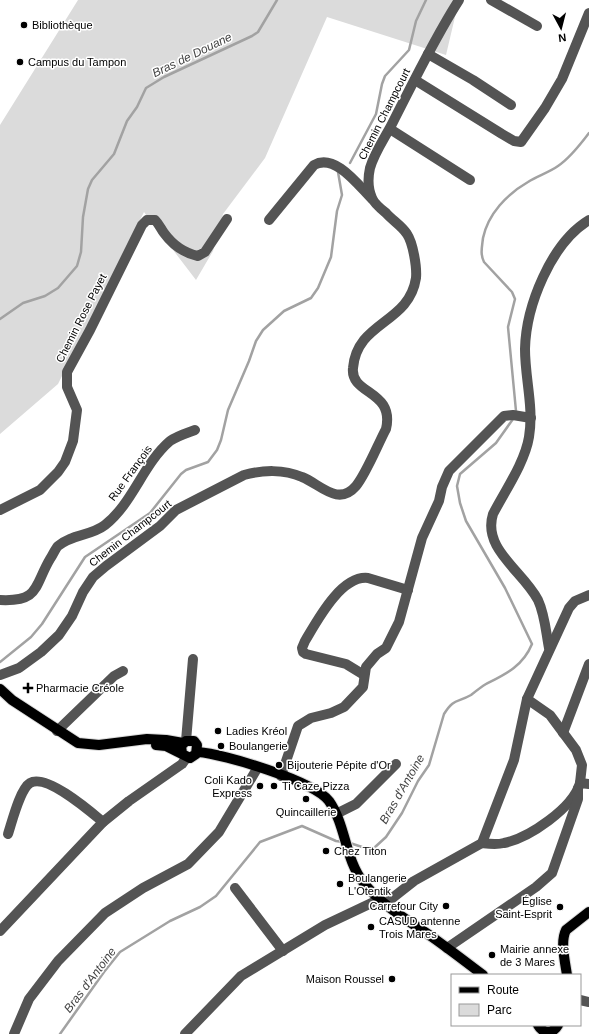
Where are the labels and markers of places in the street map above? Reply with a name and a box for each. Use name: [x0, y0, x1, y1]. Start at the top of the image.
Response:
place label: Bibliothèque: [32, 19, 93, 31]
marker: Bibliothèque: [19, 20, 29, 30]
place label: Campus du Tampon: [28, 56, 126, 68]
marker: Campus du Tampon: [15, 57, 25, 67]
place label: Pharmacie Créole: [36, 682, 124, 694]
marker: Pharmacie Créole: [23, 683, 33, 693]
place label: Ladies Kréol: [226, 725, 287, 737]
marker: Ladies Kréol: [213, 726, 223, 736]
place label: Boulangerie: [229, 740, 288, 752]
marker: Boulangerie: [216, 741, 226, 751]
place label: Bijouterie Pépite d'Or: [287, 759, 391, 771]
marker: Bijouterie Pépite d'Or: [274, 760, 284, 770]
place label: Coli Kado Express: [204, 774, 252, 799]
place label: Ti Caze Pizza: [282, 780, 350, 792]
marker: Coli Kado Express: [255, 781, 265, 791]
marker: Ti Caze Pizza: [269, 781, 279, 791]
marker: Quincaillerie: [301, 794, 311, 804]
place label: Quincaillerie: [276, 806, 336, 818]
place label: Chez Titon: [334, 845, 387, 857]
marker: Chez Titon: [321, 846, 331, 856]
place label: Boulangerie L'Otentik: [348, 872, 407, 897]
marker: Boulangerie L'Otentik: [335, 879, 345, 889]
place label: Église Saint-Esprit: [495, 895, 552, 920]
place label: Carrefour City: [370, 900, 438, 912]
marker: Carrefour City: [441, 901, 451, 911]
marker: Église Saint-Esprit: [555, 902, 565, 912]
place label: CASUD antenne Trois Mares: [379, 915, 460, 940]
marker: CASUD antenne Trois Mares: [366, 922, 376, 932]
place label: Mairie annexe de 3 Mares: [500, 943, 569, 968]
marker: Mairie annexe de 3 Mares: [487, 950, 497, 960]
place label: Maison Roussel: [306, 973, 384, 985]
marker: Maison Roussel: [387, 974, 397, 984]

